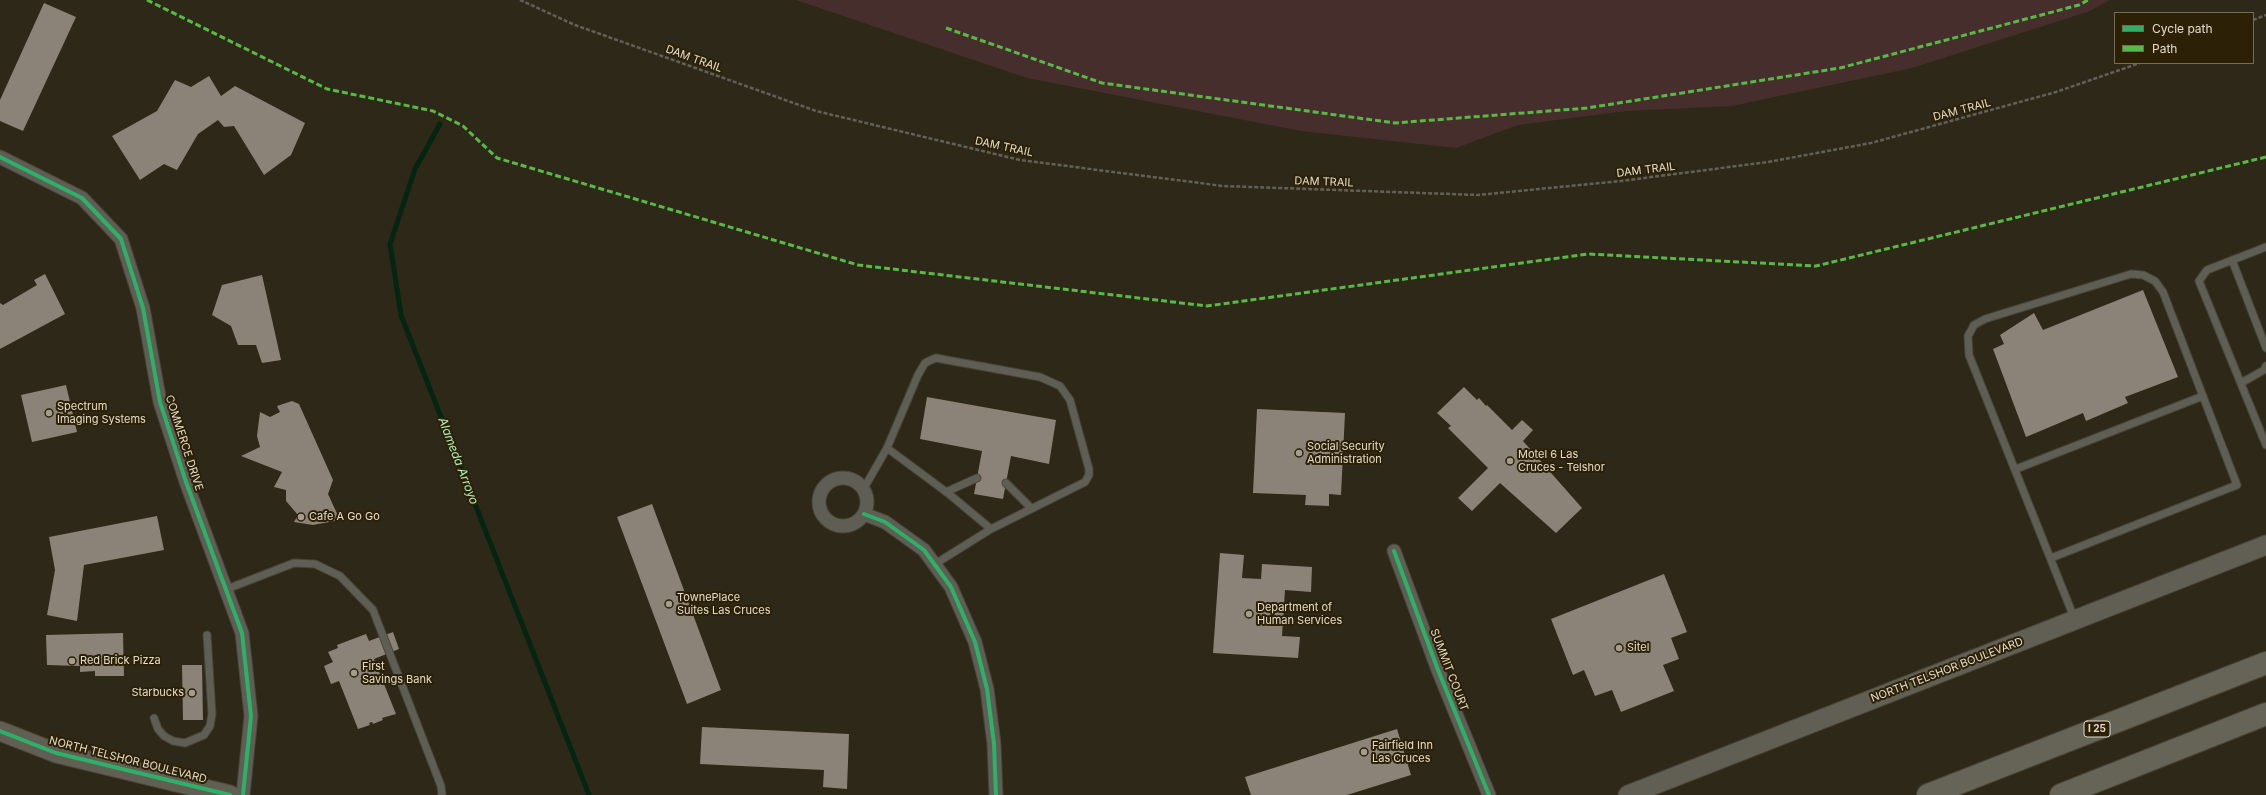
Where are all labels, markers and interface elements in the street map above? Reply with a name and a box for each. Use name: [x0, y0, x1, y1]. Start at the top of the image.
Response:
legend: [2114, 12, 2254, 64]
text: Cycle path: [2152, 21, 2213, 36]
text: Path: [2152, 41, 2177, 56]
street label: DAM TRAIL: [664, 43, 724, 75]
street label: DAM TRAIL: [1932, 96, 1992, 124]
street label: DAM TRAIL: [974, 134, 1034, 160]
street label: DAM TRAIL: [1616, 160, 1676, 180]
street label: DAM TRAIL: [1294, 174, 1354, 190]
street label: COMMERCE DRIVE: [162, 393, 206, 493]
place label: Spectrum Imaging Systems: [57, 400, 146, 426]
marker: Spectrum Imaging Systems: [44, 408, 54, 418]
water label: Alameda Arroyo: [435, 415, 481, 507]
place label: Social Security Administration: [1307, 440, 1385, 466]
marker: Social Security Administration: [1294, 448, 1304, 458]
place label: Motel 6 Las Cruces - Telshor: [1518, 448, 1605, 474]
marker: Motel 6 Las Cruces - Telshor: [1505, 456, 1515, 466]
place label: Cafe A Go Go: [309, 510, 380, 524]
marker: Cafe A Go Go: [296, 512, 306, 522]
place label: TownePlace Suites Las Cruces: [677, 591, 771, 617]
marker: TownePlace Suites Las Cruces: [664, 599, 674, 609]
place label: Department of Human Services: [1257, 601, 1342, 627]
marker: Department of Human Services: [1244, 609, 1254, 619]
street label: SUMMIT COURT: [1427, 627, 1471, 713]
street label: NORTH TELSHOR BOULEVARD: [1869, 635, 2025, 705]
place label: Sitel: [1627, 641, 1649, 655]
marker: Sitel: [1614, 643, 1624, 653]
place label: Red Brick Pizza: [80, 654, 161, 668]
marker: Red Brick Pizza: [67, 656, 77, 666]
place label: First Savings Bank: [362, 660, 432, 686]
marker: First Savings Bank: [349, 668, 359, 678]
place label: Starbucks: [131, 686, 184, 700]
marker: Starbucks: [187, 688, 197, 698]
road number: I 25: [2084, 721, 2110, 737]
street label: NORTH TELSHOR BOULEVARD: [48, 734, 208, 786]
place label: Fairfield Inn Las Cruces: [1372, 739, 1433, 765]
marker: Fairfield Inn Las Cruces: [1359, 747, 1369, 757]

